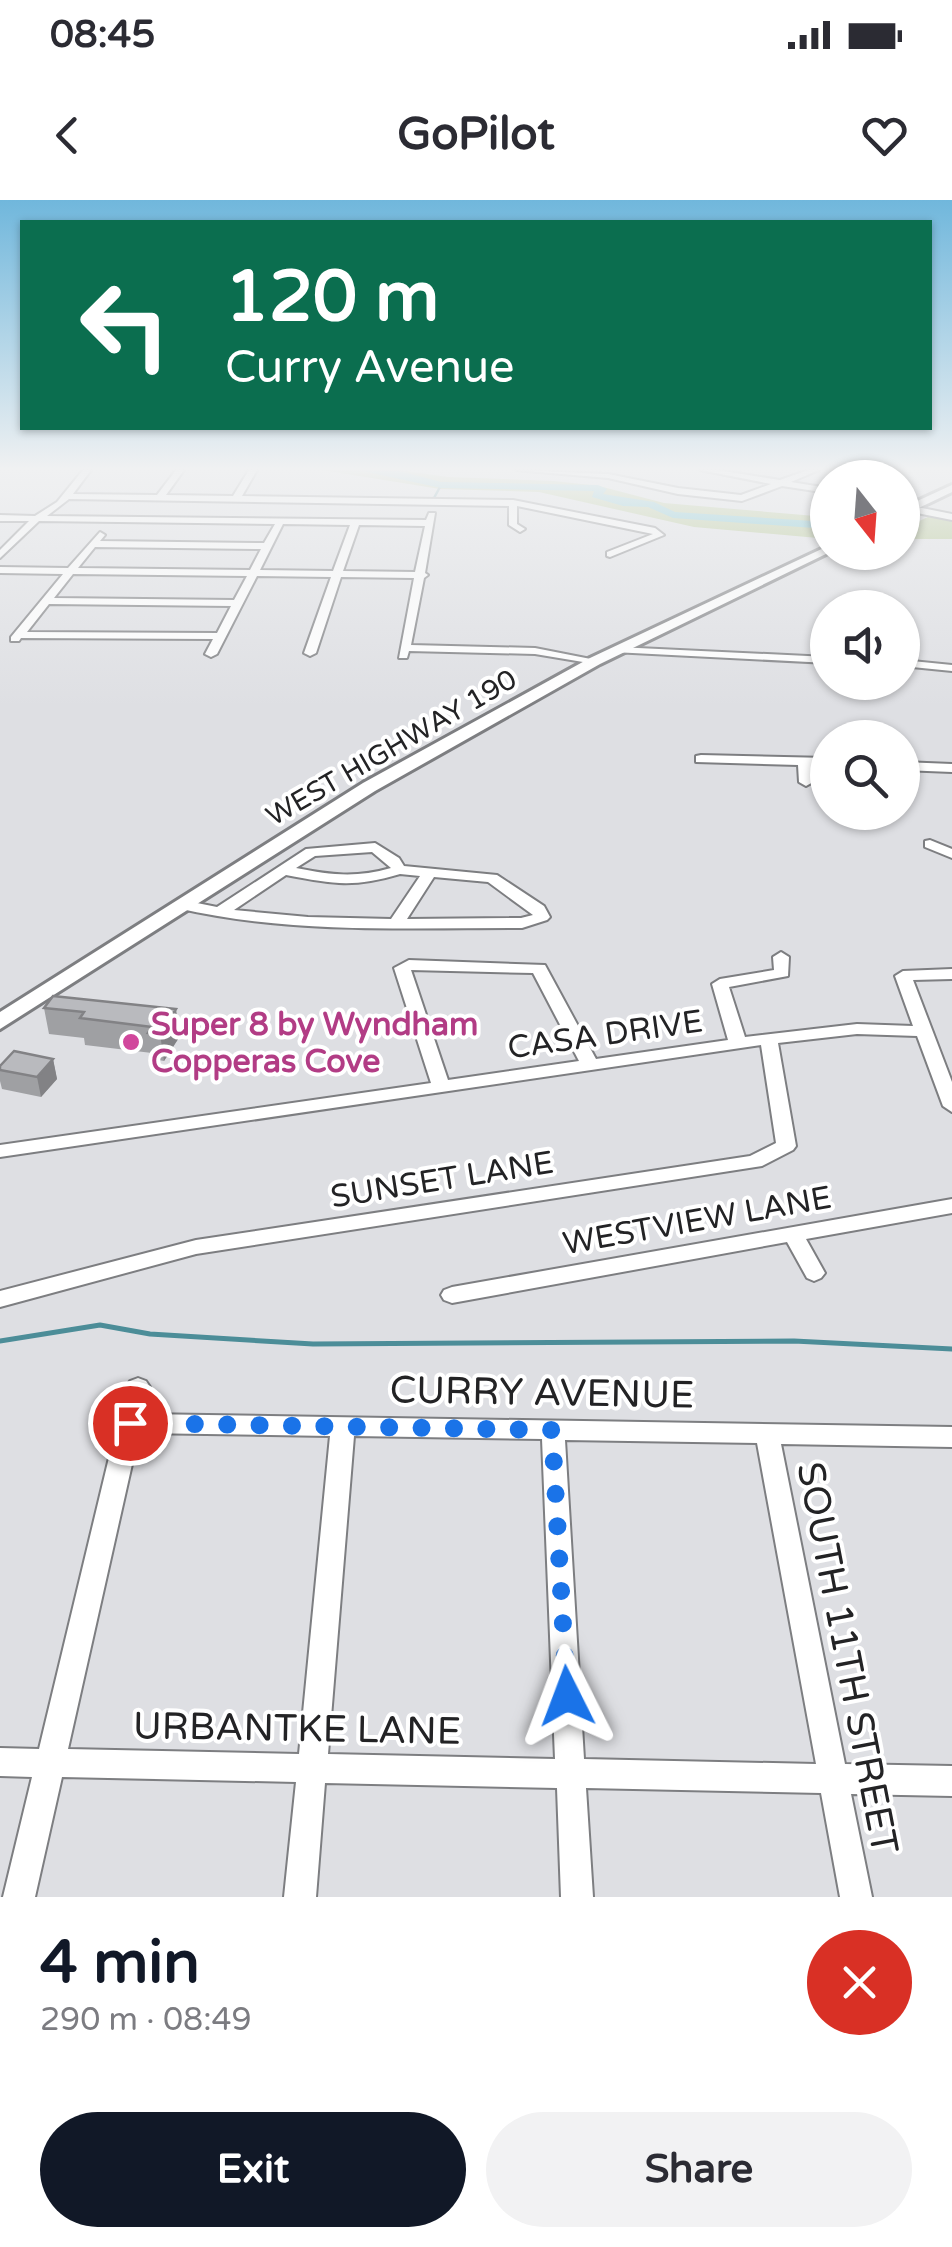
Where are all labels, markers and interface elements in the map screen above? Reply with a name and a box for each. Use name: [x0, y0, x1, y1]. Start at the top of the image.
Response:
text: 08:45: [50, 12, 155, 58]
icon: back: [40, 108, 95, 163]
text: GoPilot: [397, 108, 555, 162]
icon: heart: [857, 108, 912, 163]
text: 120 m: [225, 256, 439, 340]
icon: left: [60, 260, 190, 390]
text: Curry Avenue: [225, 341, 515, 395]
north arrow: [810, 460, 920, 570]
map controls: [810, 460, 920, 830]
button: sound: [810, 590, 920, 700]
street label: WEST HIGHWAY 190: [260, 662, 523, 833]
button: search: [810, 720, 920, 830]
street label: CASA DRIVE: [505, 1002, 705, 1067]
place label: Super 8 by Wyndham Copperas Cove: [151, 1006, 478, 1081]
marker: Super 8 by Wyndham Copperas Cove: [120, 1031, 142, 1053]
street label: SUNSET LANE: [328, 1144, 556, 1216]
street label: WESTVIEW LANE: [560, 1179, 834, 1263]
street label: CURRY AVENUE: [389, 1367, 695, 1419]
pin: [88, 1381, 173, 1466]
icon: arrive: [103, 1396, 158, 1451]
street label: SOUTH 11TH STREET: [786, 1458, 908, 1858]
position arrow: [515, 1644, 619, 1748]
street label: URBANTKE LANE: [133, 1703, 461, 1755]
text: 4 min: [40, 1927, 200, 1999]
button: close: [807, 1930, 912, 2035]
text: 290 m · 08:49: [40, 2001, 252, 2039]
button: Exit: [40, 2112, 466, 2227]
button: Share: [486, 2112, 912, 2227]

